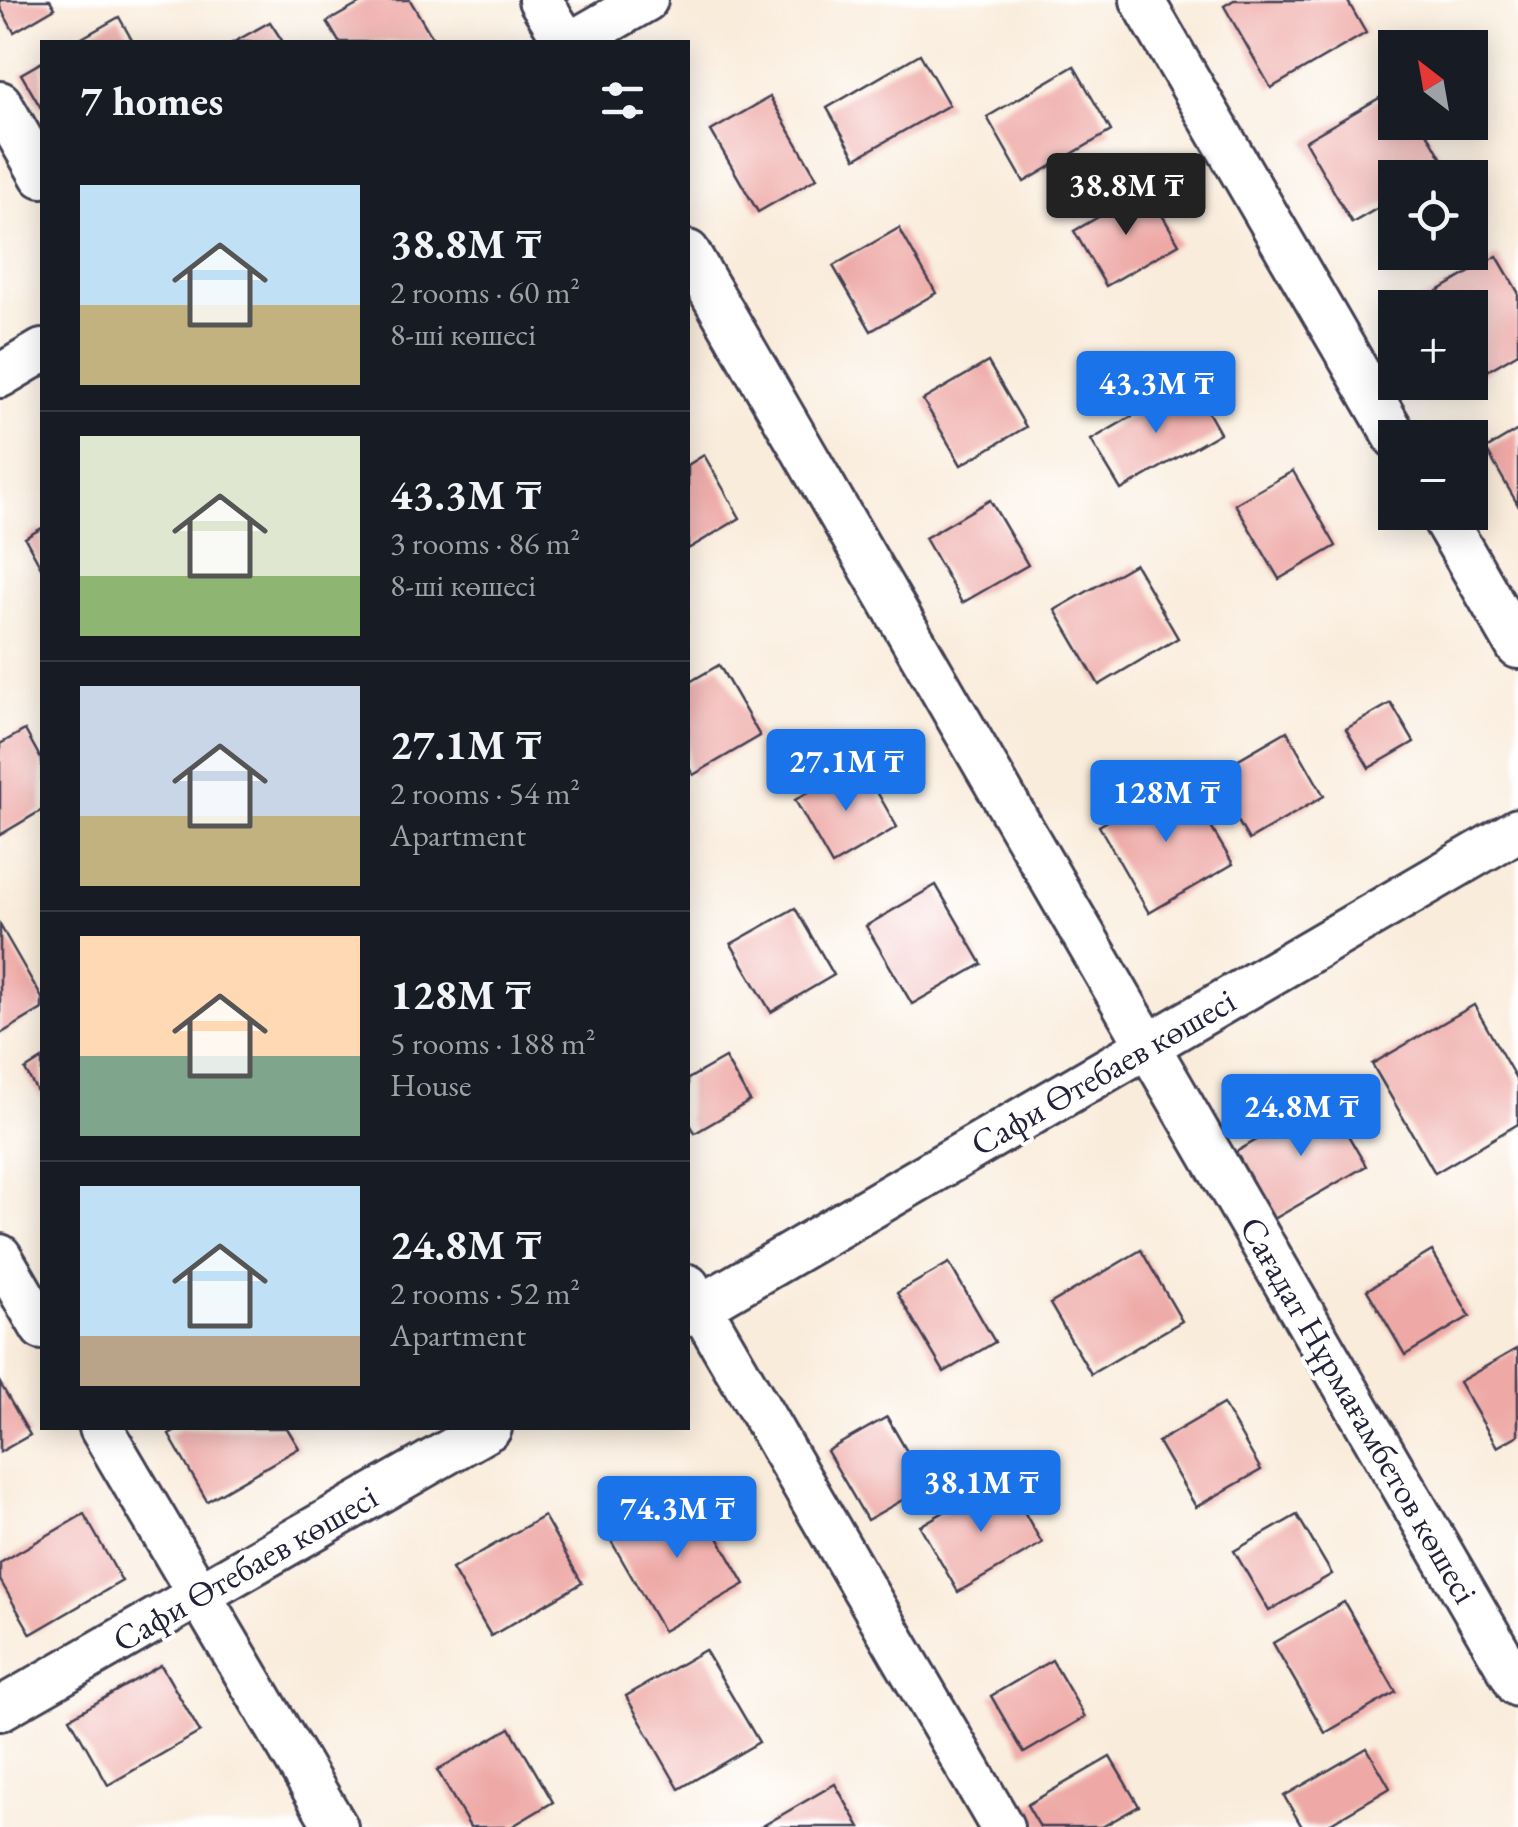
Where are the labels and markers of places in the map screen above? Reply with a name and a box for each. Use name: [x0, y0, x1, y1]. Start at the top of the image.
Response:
pin: 38.8M ₸: [1034, 153, 1218, 238]
pin: 43.3M ₸: [1064, 351, 1248, 436]
pin: 27.1M ₸: [754, 729, 938, 814]
pin: 128M ₸: [1085, 760, 1247, 845]
pin: 24.8M ₸: [1209, 1074, 1393, 1159]
pin: 38.1M ₸: [889, 1450, 1073, 1535]
pin: 74.3M ₸: [585, 1476, 769, 1561]

